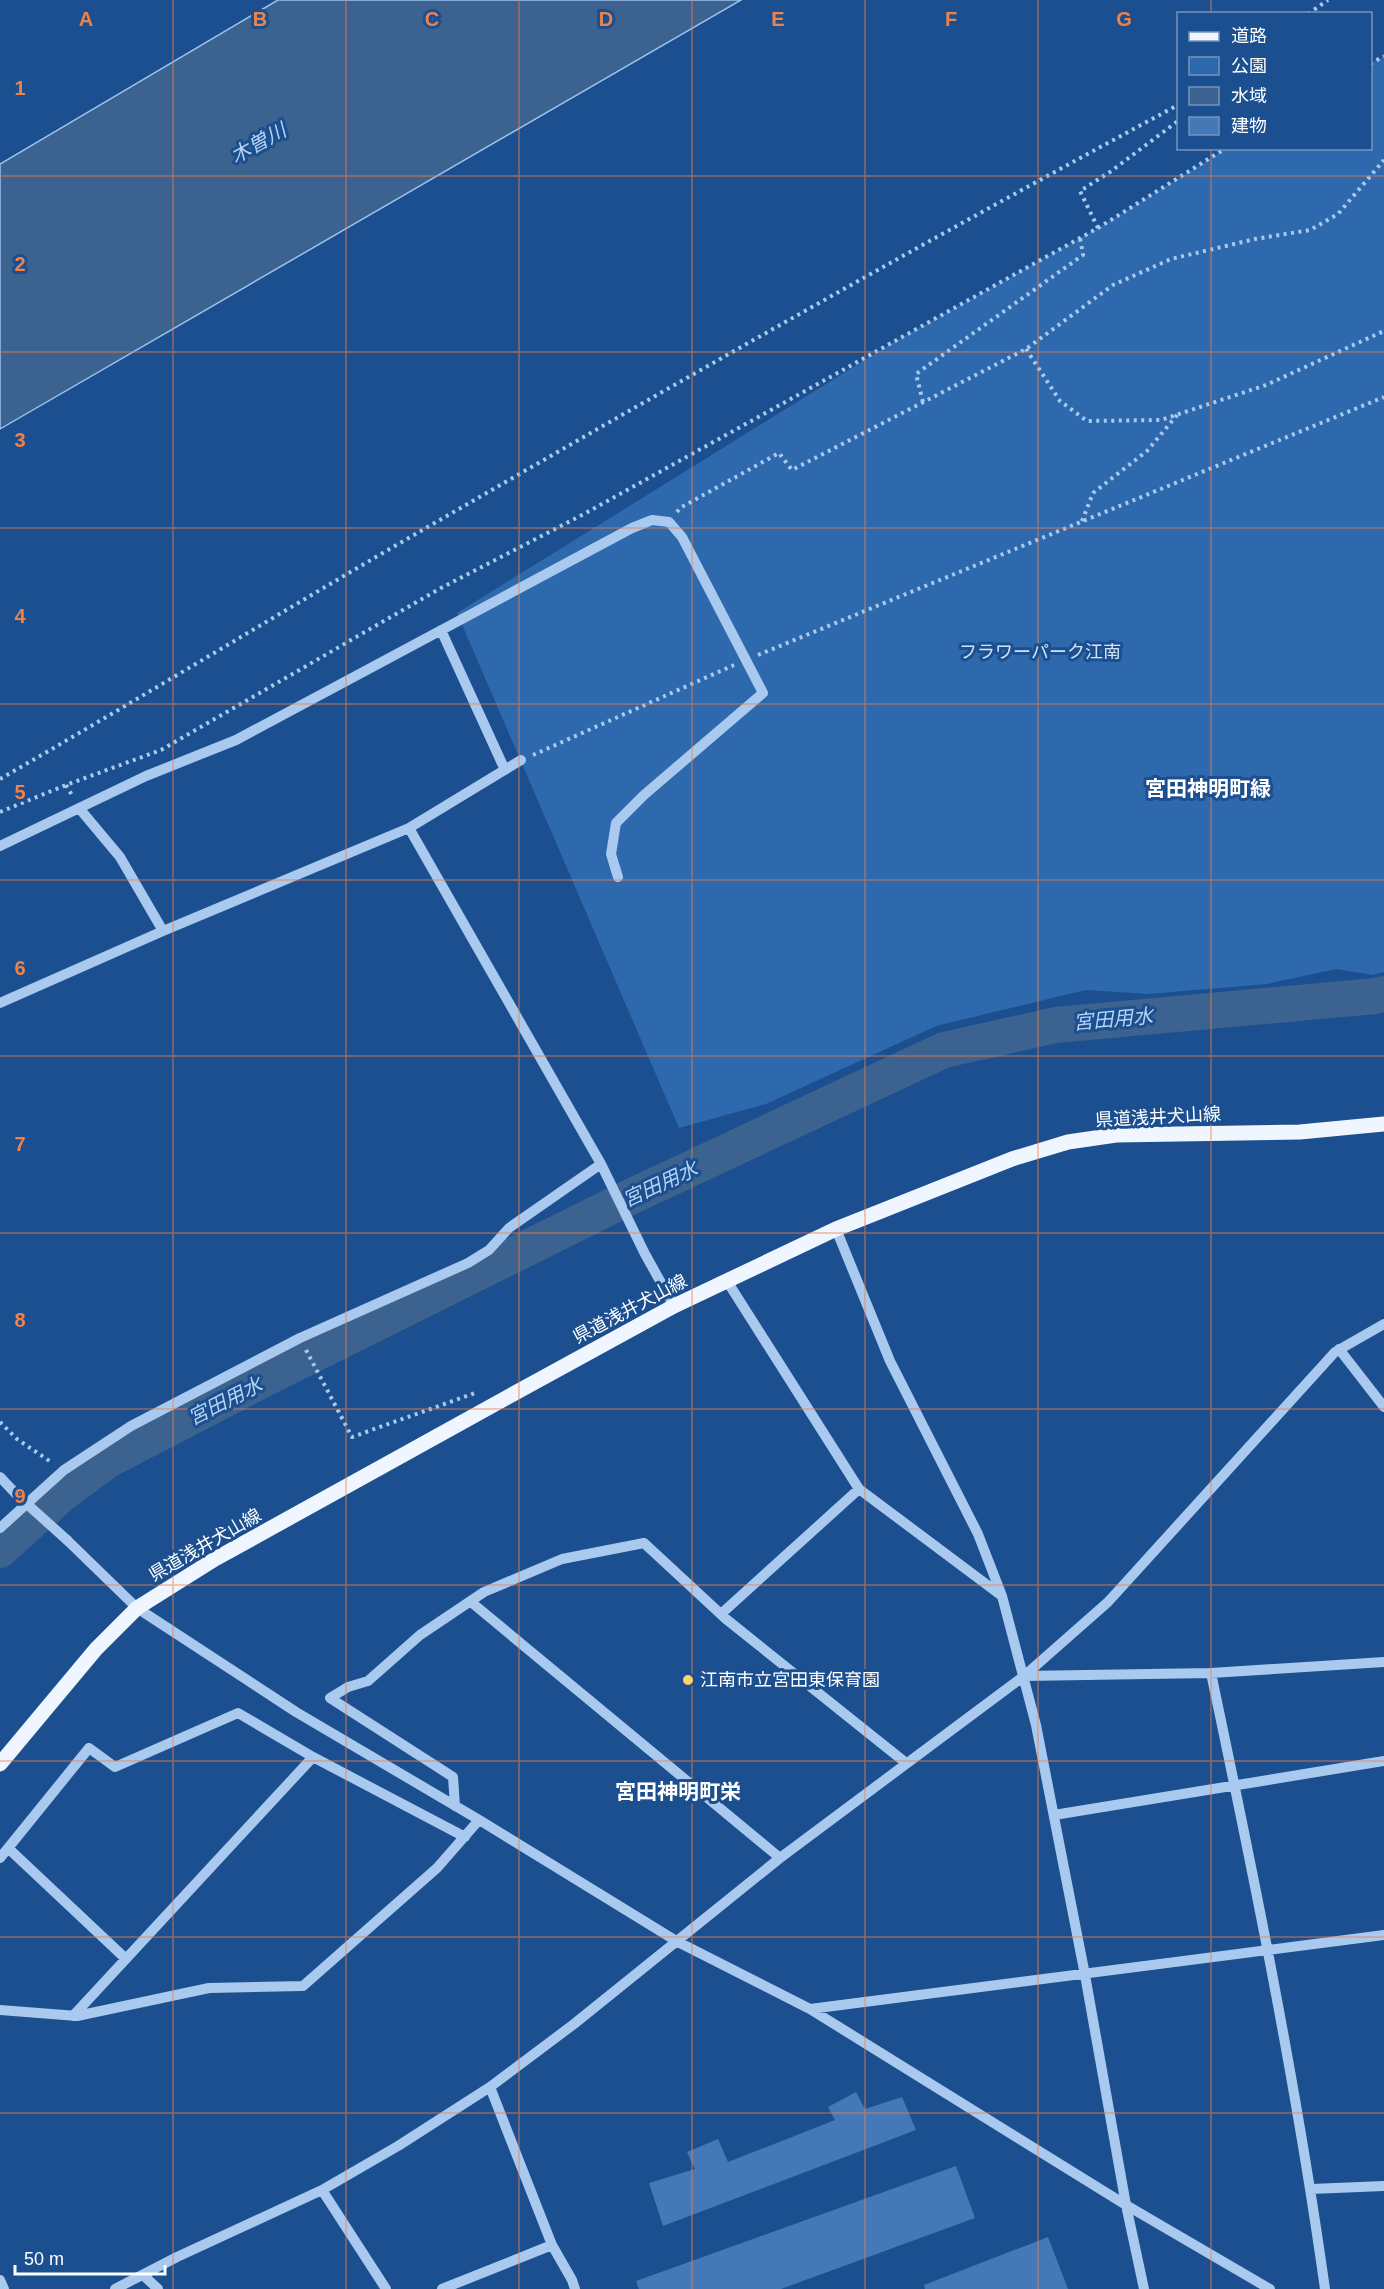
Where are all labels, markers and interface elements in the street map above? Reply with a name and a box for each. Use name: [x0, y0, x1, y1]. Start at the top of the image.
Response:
text: A: [79, 8, 93, 30]
text: B: [253, 8, 267, 30]
text: C: [425, 8, 439, 30]
text: D: [599, 8, 613, 30]
text: E: [771, 8, 785, 30]
text: F: [945, 8, 957, 30]
text: G: [1116, 8, 1132, 30]
legend: [1177, 12, 1372, 150]
text: 道路: [1231, 26, 1267, 46]
text: 公園: [1231, 56, 1267, 76]
text: 1: [14, 77, 26, 99]
text: 水域: [1231, 86, 1267, 106]
text: 建物: [1231, 116, 1267, 136]
water label: 木曽川: [226, 118, 291, 167]
text: 2: [14, 253, 26, 275]
text: 3: [14, 429, 26, 451]
text: 4: [14, 605, 26, 627]
park label: フラワーパーク江南: [959, 642, 1121, 662]
district label: 宮田神明町緑: [1145, 777, 1271, 800]
text: 5: [14, 781, 26, 803]
text: 6: [14, 957, 26, 979]
water label: 宮田用水: [1072, 1004, 1156, 1033]
street label: 県道浅井犬山線: [1095, 1104, 1221, 1130]
text: 7: [14, 1133, 26, 1155]
water label: 宮田用水: [619, 1156, 703, 1211]
street label: 県道浅井犬山線: [570, 1271, 690, 1347]
text: 8: [14, 1309, 26, 1331]
water label: 宮田用水: [184, 1372, 267, 1429]
text: 9: [14, 1485, 26, 1507]
street label: 県道浅井犬山線: [145, 1505, 265, 1585]
place label: 江南市立宮田東保育園: [700, 1670, 880, 1690]
marker: 江南市立宮田東保育園: [681, 1673, 695, 1687]
district label: 宮田神明町栄: [615, 1780, 741, 1803]
scale bar: [15, 2238, 165, 2276]
text: 50 m: [24, 2249, 64, 2269]

